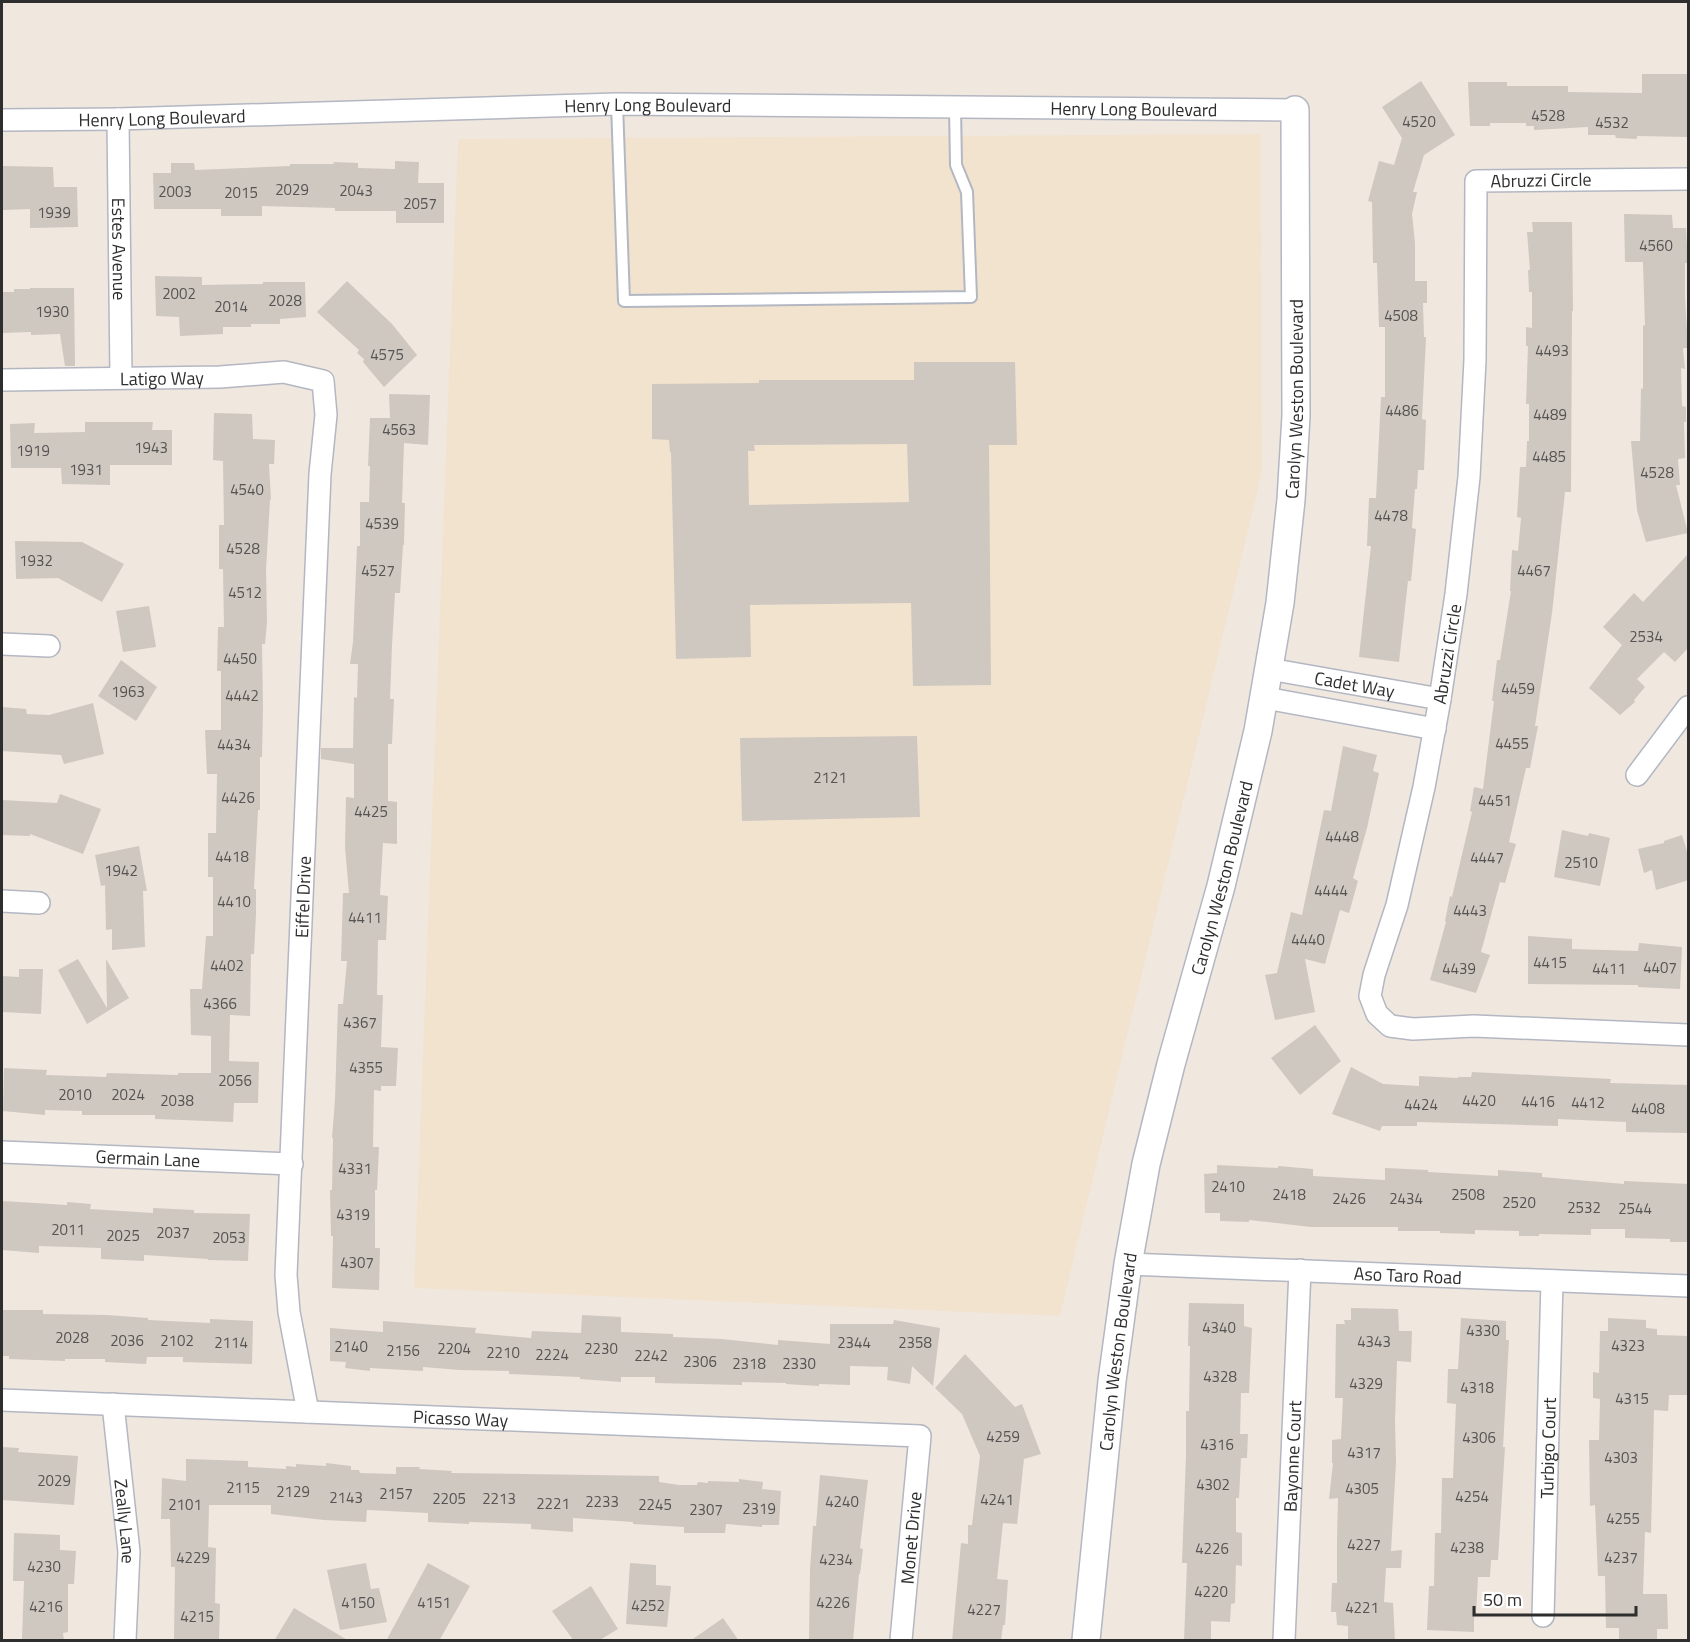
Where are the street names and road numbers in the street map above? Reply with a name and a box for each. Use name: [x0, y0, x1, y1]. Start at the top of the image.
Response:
street label: Henry Long Boulevard: [564, 90, 731, 119]
street label: Henry Long Boulevard: [1050, 94, 1217, 123]
street label: Henry Long Boulevard: [78, 102, 246, 133]
street label: Abruzzi Circle: [1490, 166, 1592, 194]
street label: Estes Avenue: [105, 198, 134, 300]
street label: Carolyn Weston Boulevard: [1278, 299, 1310, 500]
street label: Latigo Way: [120, 364, 204, 392]
street label: Abruzzi Circle: [1426, 602, 1468, 706]
street label: Cadet Way: [1312, 664, 1397, 704]
street label: Carolyn Weston Boulevard: [1183, 778, 1259, 978]
street label: Eiffel Drive: [288, 855, 318, 939]
street label: Germain Lane: [95, 1142, 201, 1174]
street label: Carolyn Weston Boulevard: [1092, 1250, 1143, 1452]
street label: Aso Taro Road: [1353, 1259, 1462, 1291]
street label: Turbigo Court: [1533, 1396, 1562, 1499]
street label: Bayonne Court: [1276, 1399, 1308, 1513]
street label: Picasso Way: [413, 1403, 509, 1433]
street label: Zeally Lane: [108, 1478, 143, 1564]
street label: Monet Drive: [894, 1491, 928, 1585]

